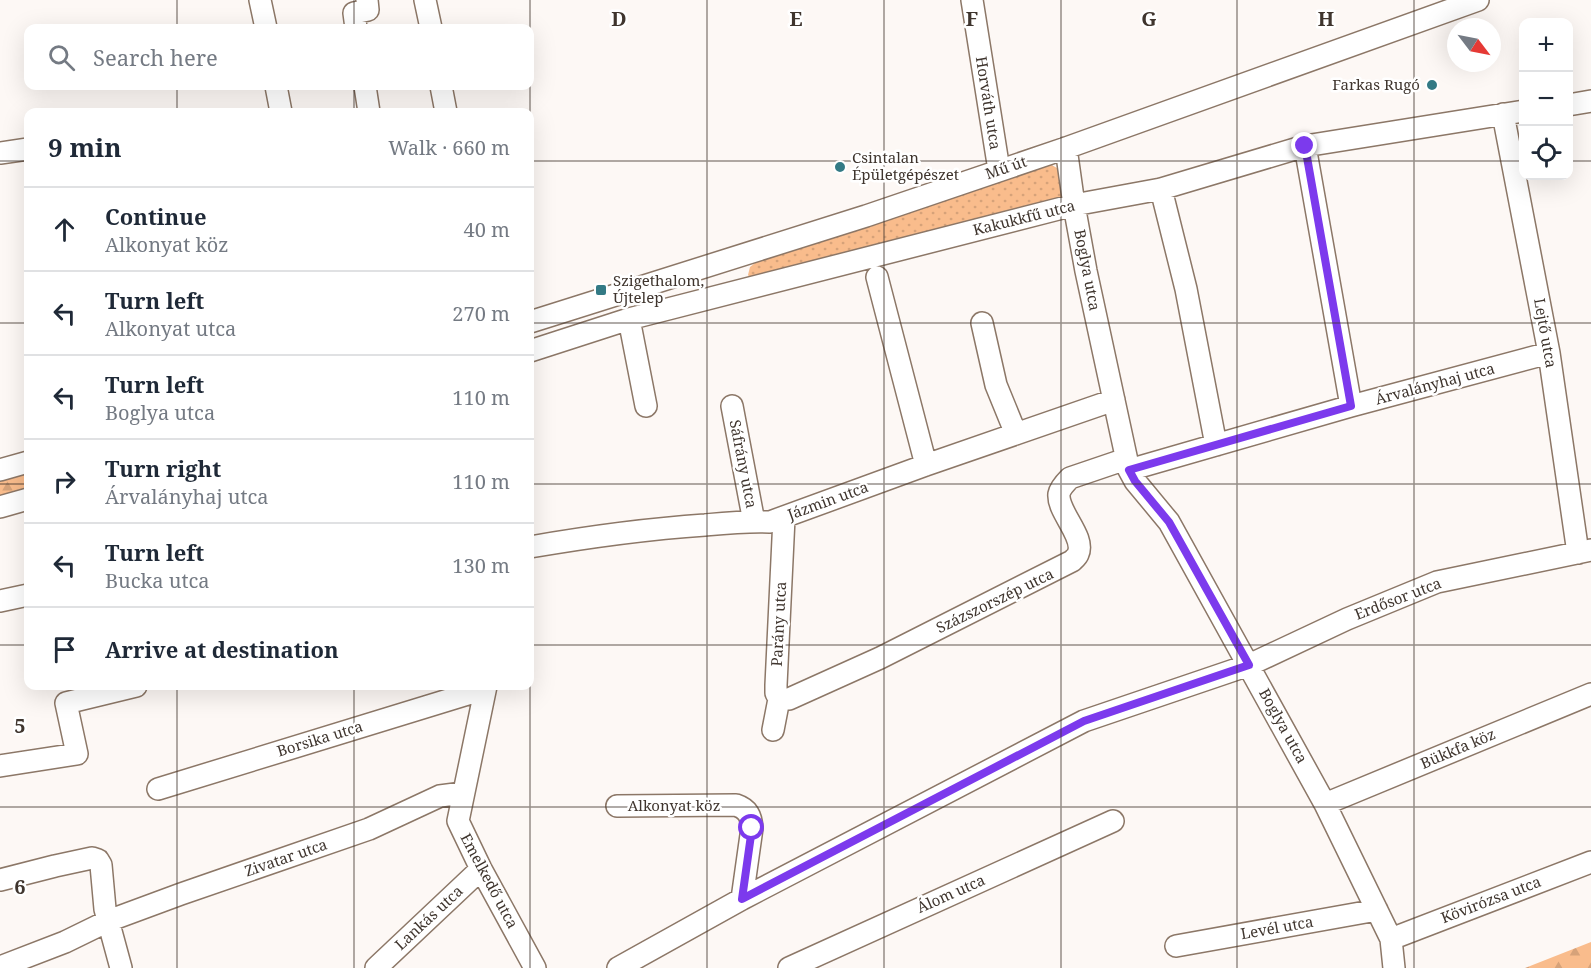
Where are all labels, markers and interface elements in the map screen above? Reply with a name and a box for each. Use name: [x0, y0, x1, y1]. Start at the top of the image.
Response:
text: D: [611, 5, 627, 32]
text: E: [789, 5, 803, 32]
text: F: [966, 5, 978, 32]
text: G: [1141, 5, 1157, 32]
text: H: [1318, 5, 1334, 32]
north arrow: [1447, 18, 1501, 72]
map controls: [1519, 18, 1573, 180]
button: +: [1519, 18, 1573, 72]
search box: [24, 24, 534, 90]
icon: search: [45, 41, 78, 74]
text: Search here: [93, 42, 218, 72]
street label: Horváth utca: [972, 55, 1006, 151]
button: −: [1519, 72, 1573, 126]
place label: Farkas Rugó: [1332, 74, 1420, 94]
marker: Farkas Rugó: [1425, 78, 1439, 92]
button: locate: [1519, 126, 1573, 180]
text: 9 min: [48, 129, 122, 165]
route end: [1291, 132, 1317, 158]
text: Walk · 660 m: [388, 134, 510, 161]
place label: Csintalan Épületgépészet: [852, 147, 959, 184]
street label: Mű út: [982, 151, 1029, 183]
marker: Csintalan Épületgépészet: [833, 160, 847, 174]
street label: Kakukkfű utca: [971, 195, 1077, 239]
text: Continue: [105, 201, 207, 231]
icon: ahead: [48, 213, 81, 246]
text: 40 m: [464, 216, 510, 243]
street label: Boglya utca: [1070, 227, 1106, 312]
text: Alkonyat köz: [105, 231, 229, 258]
place label: Szigethalom, Újtelep: [613, 270, 704, 307]
marker: Szigethalom, Újtelep: [594, 283, 608, 297]
text: Turn left: [105, 285, 204, 315]
street label: Lejtő utca: [1530, 296, 1562, 369]
icon: left: [48, 297, 81, 330]
text: 270 m: [452, 300, 510, 327]
text: Alkonyat utca: [105, 315, 236, 342]
street label: Árvalányhaj utca: [1373, 357, 1497, 409]
text: Turn left: [105, 369, 204, 399]
icon: left: [48, 381, 81, 414]
text: 110 m: [452, 384, 510, 411]
text: Boglya utca: [105, 399, 215, 426]
street label: Sáfrány utca: [726, 418, 762, 510]
text: Turn right: [105, 453, 221, 483]
icon: right: [48, 465, 81, 498]
text: 110 m: [452, 468, 510, 495]
street label: Jázmin utca: [784, 476, 871, 524]
text: Árvalányhaj utca: [105, 483, 269, 510]
text: Turn left: [105, 537, 204, 567]
icon: left: [48, 549, 81, 582]
text: 130 m: [452, 552, 510, 579]
street label: Százszorszép utca: [933, 563, 1057, 637]
text: Bucka utca: [105, 567, 210, 594]
street label: Erdősor utca: [1351, 572, 1444, 624]
street label: Parány utca: [766, 581, 790, 667]
icon: arrive: [48, 633, 81, 666]
text: Arrive at destination: [105, 634, 339, 664]
street label: Boglya utca: [1255, 685, 1313, 767]
text: 5: [14, 712, 26, 739]
street label: Borsika utca: [274, 715, 365, 761]
street label: Bükkfa köz: [1417, 723, 1498, 773]
street label: Alkonyat köz: [628, 795, 720, 815]
route start: [738, 814, 764, 840]
street label: Emelkedő utca: [456, 829, 523, 932]
street label: Zivatar utca: [242, 834, 330, 881]
street label: Álom utca: [913, 869, 988, 917]
street label: Kövirózsa utca: [1438, 871, 1543, 927]
text: 6: [14, 873, 26, 900]
street label: Lankás utca: [390, 881, 467, 954]
street label: Levél utca: [1239, 911, 1315, 943]

